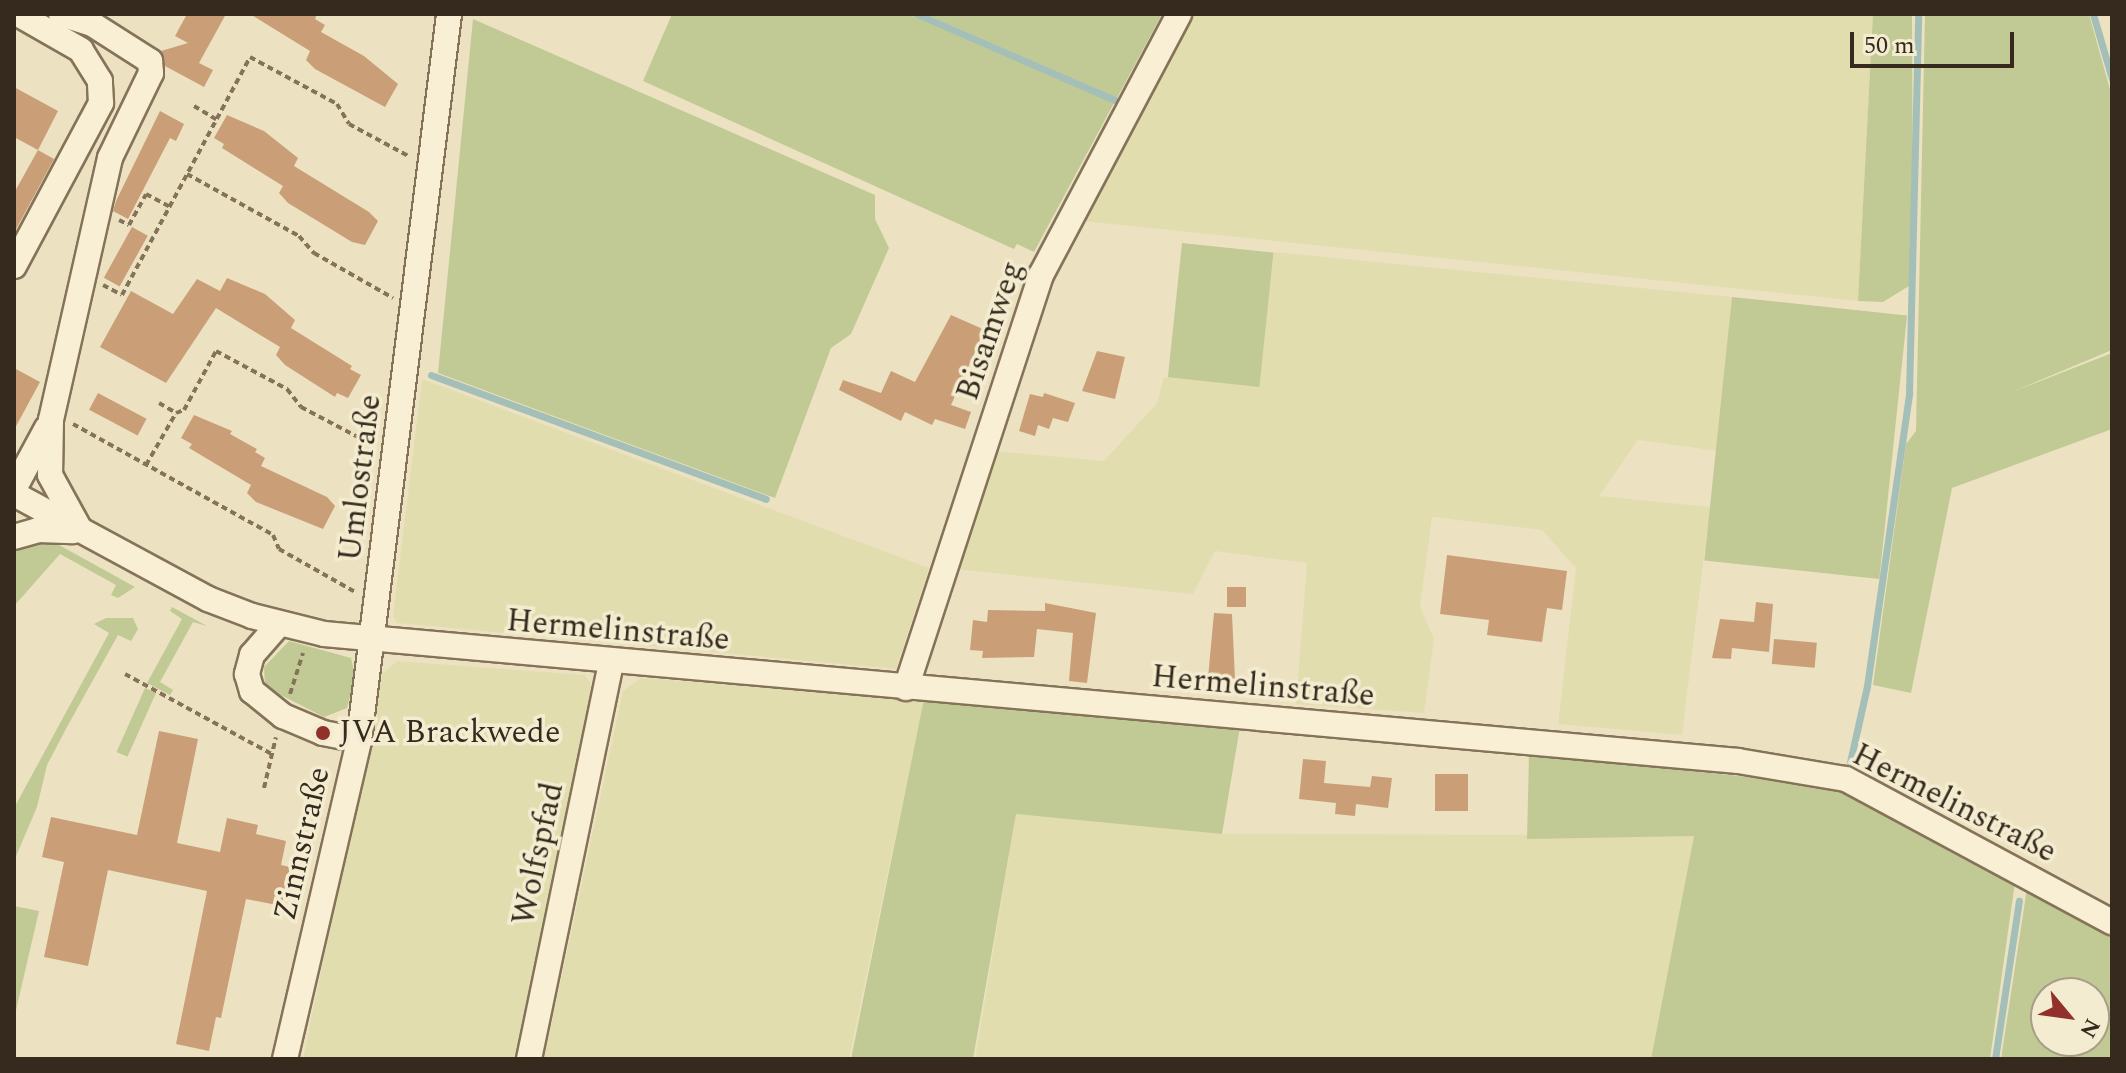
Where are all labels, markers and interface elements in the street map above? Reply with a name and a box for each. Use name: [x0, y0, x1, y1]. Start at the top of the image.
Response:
scale bar: [1854, 16, 2018, 66]
text: 50 m: [1864, 28, 1915, 64]
street label: Bisamweg: [949, 256, 1033, 406]
street label: Umlostraße: [332, 392, 390, 564]
street label: Hermelinstraße: [505, 602, 731, 660]
street label: Hermelinstraße: [1150, 658, 1376, 716]
place label: JVA Brackwede: [339, 714, 560, 752]
marker: JVA Brackwede: [314, 724, 332, 742]
street label: Hermelinstraße: [1846, 736, 2062, 872]
street label: Zinnstraße: [267, 763, 339, 925]
street label: Wolfspfad: [505, 779, 573, 929]
north arrow: [2030, 977, 2110, 1057]
text: N: [2071, 1012, 2108, 1044]

